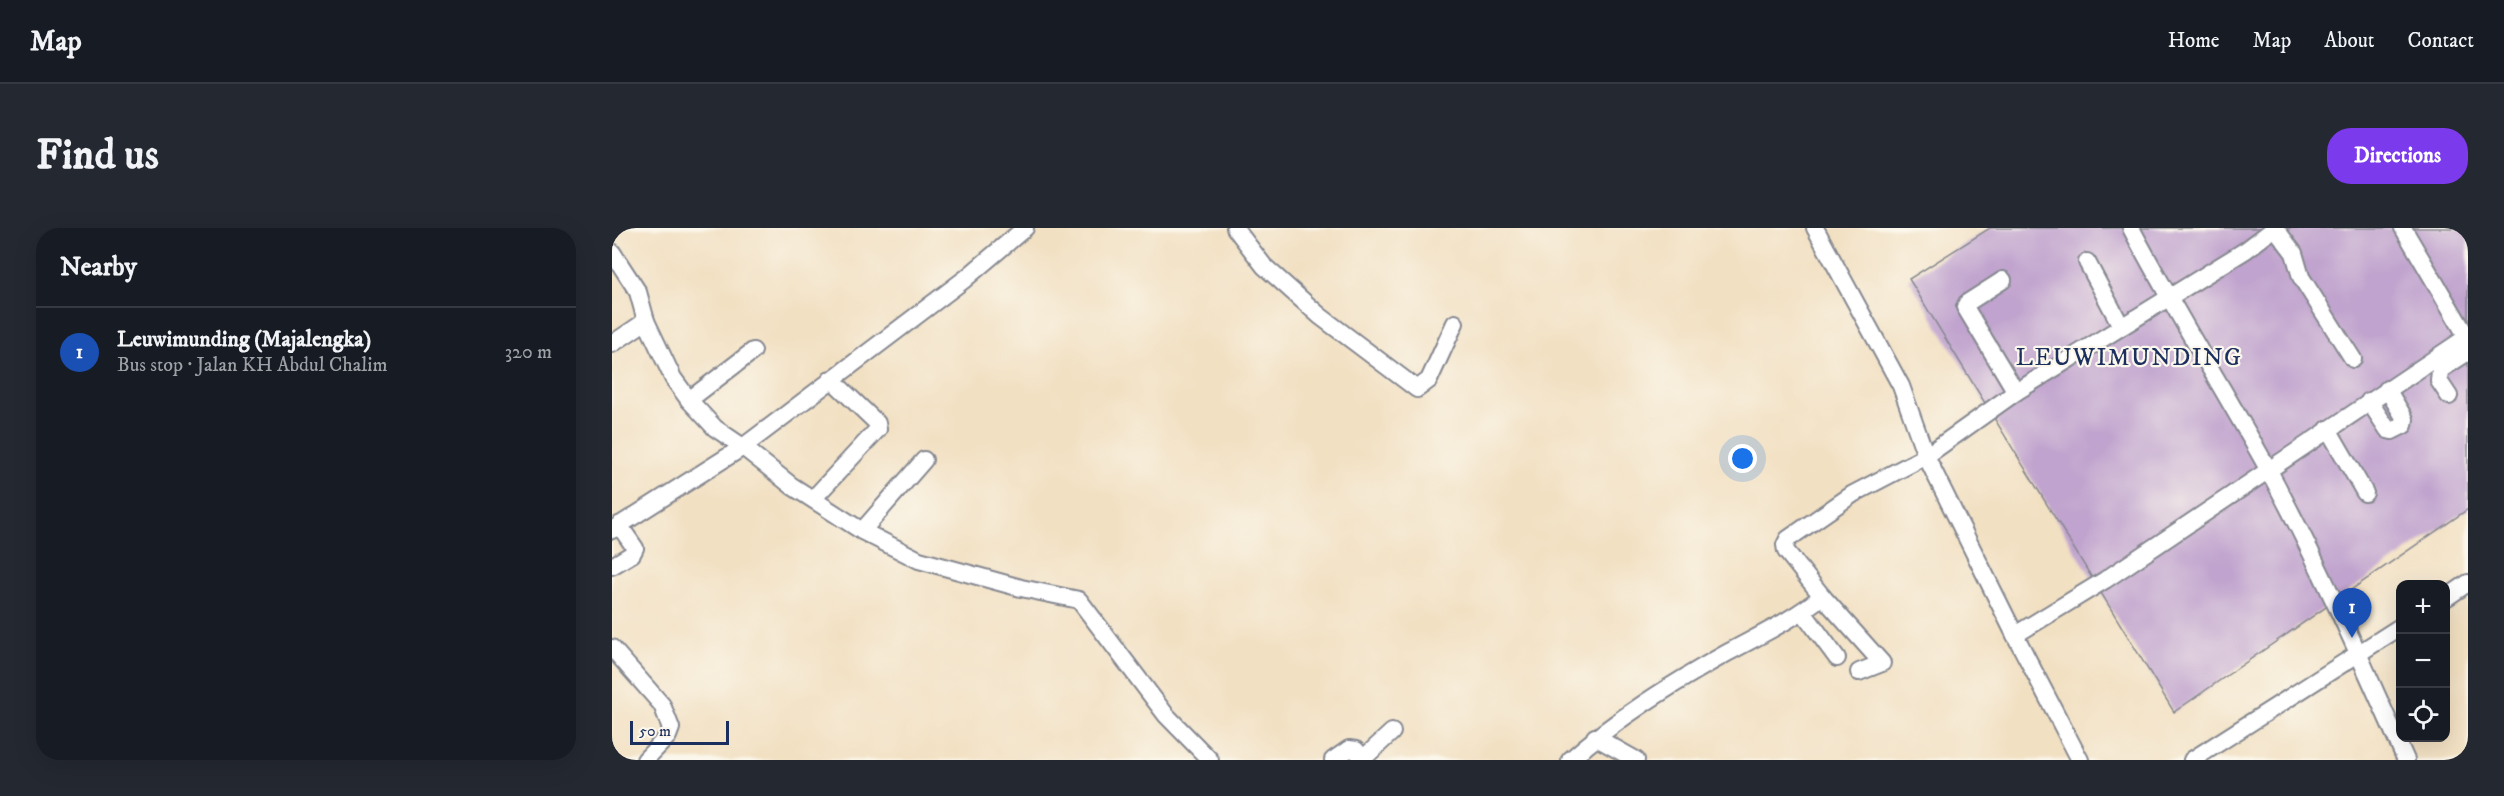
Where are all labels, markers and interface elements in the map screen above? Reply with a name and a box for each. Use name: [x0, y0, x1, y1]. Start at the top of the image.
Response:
text: Map: [30, 24, 82, 59]
text: Home: [2168, 28, 2220, 54]
text: Map: [2253, 28, 2291, 54]
text: About: [2324, 28, 2375, 54]
text: Contact: [2408, 28, 2474, 54]
button: Directions: [2327, 128, 2468, 184]
text: Find us: [36, 130, 159, 182]
text: Nearby: [60, 251, 137, 284]
text: Leuwimunding (Majalengka): [117, 326, 371, 353]
text: 1: [76, 340, 83, 365]
text: 320 m: [505, 340, 552, 365]
district label: LEUWIMUNDING: [2016, 343, 2242, 373]
text: Bus stop · Jalan KH Abdul Chalim: [117, 353, 387, 378]
your location: [1728, 444, 1757, 473]
map controls: [2396, 580, 2450, 742]
button: +: [2396, 580, 2450, 634]
pin: 1: [2332, 588, 2372, 638]
button: −: [2396, 634, 2450, 688]
button: locate: [2396, 688, 2450, 742]
scale bar: [630, 718, 729, 746]
text: 50 m: [639, 721, 671, 741]

